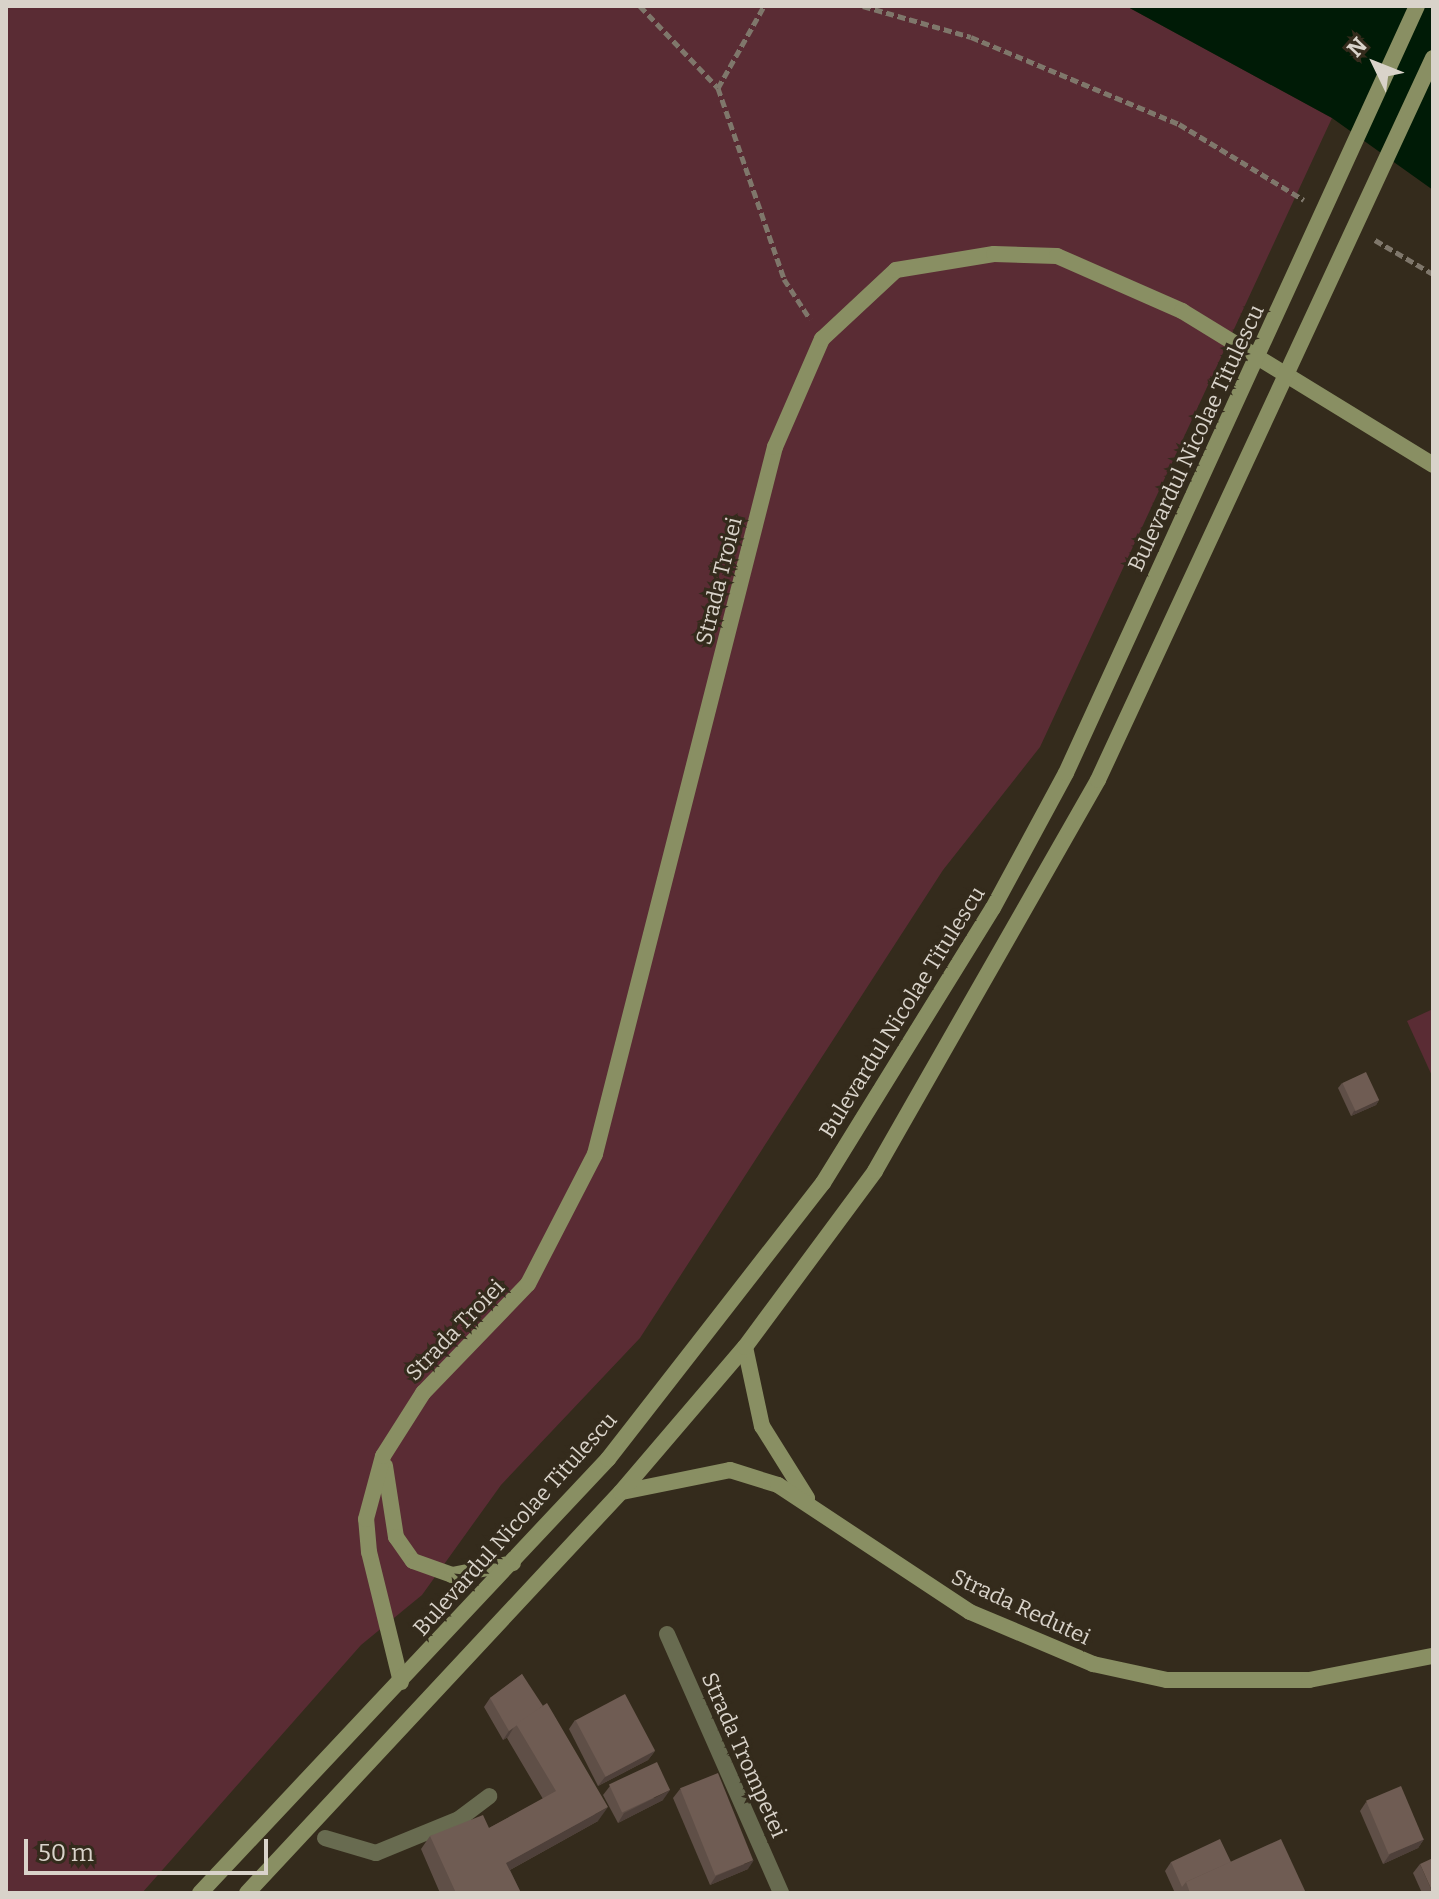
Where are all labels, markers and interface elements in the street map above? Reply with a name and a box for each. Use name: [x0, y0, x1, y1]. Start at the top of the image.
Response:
north arrow: [1335, 24, 1415, 104]
text: N: [1341, 32, 1373, 63]
street label: Bulevardul Nicolae Titulescu: [1122, 300, 1270, 576]
street label: Strada Troiei: [690, 515, 748, 647]
street label: Bulevardul Nicolae Titulescu: [814, 882, 990, 1142]
street label: Strada Troiei: [400, 1274, 510, 1386]
street label: Bulevardul Nicolae Titulescu: [408, 1407, 622, 1641]
street label: Strada Redutei: [947, 1563, 1095, 1651]
street label: Strada Trompetei: [696, 1668, 792, 1842]
scale bar: [28, 1823, 272, 1873]
text: 50 m: [38, 1839, 94, 1867]

